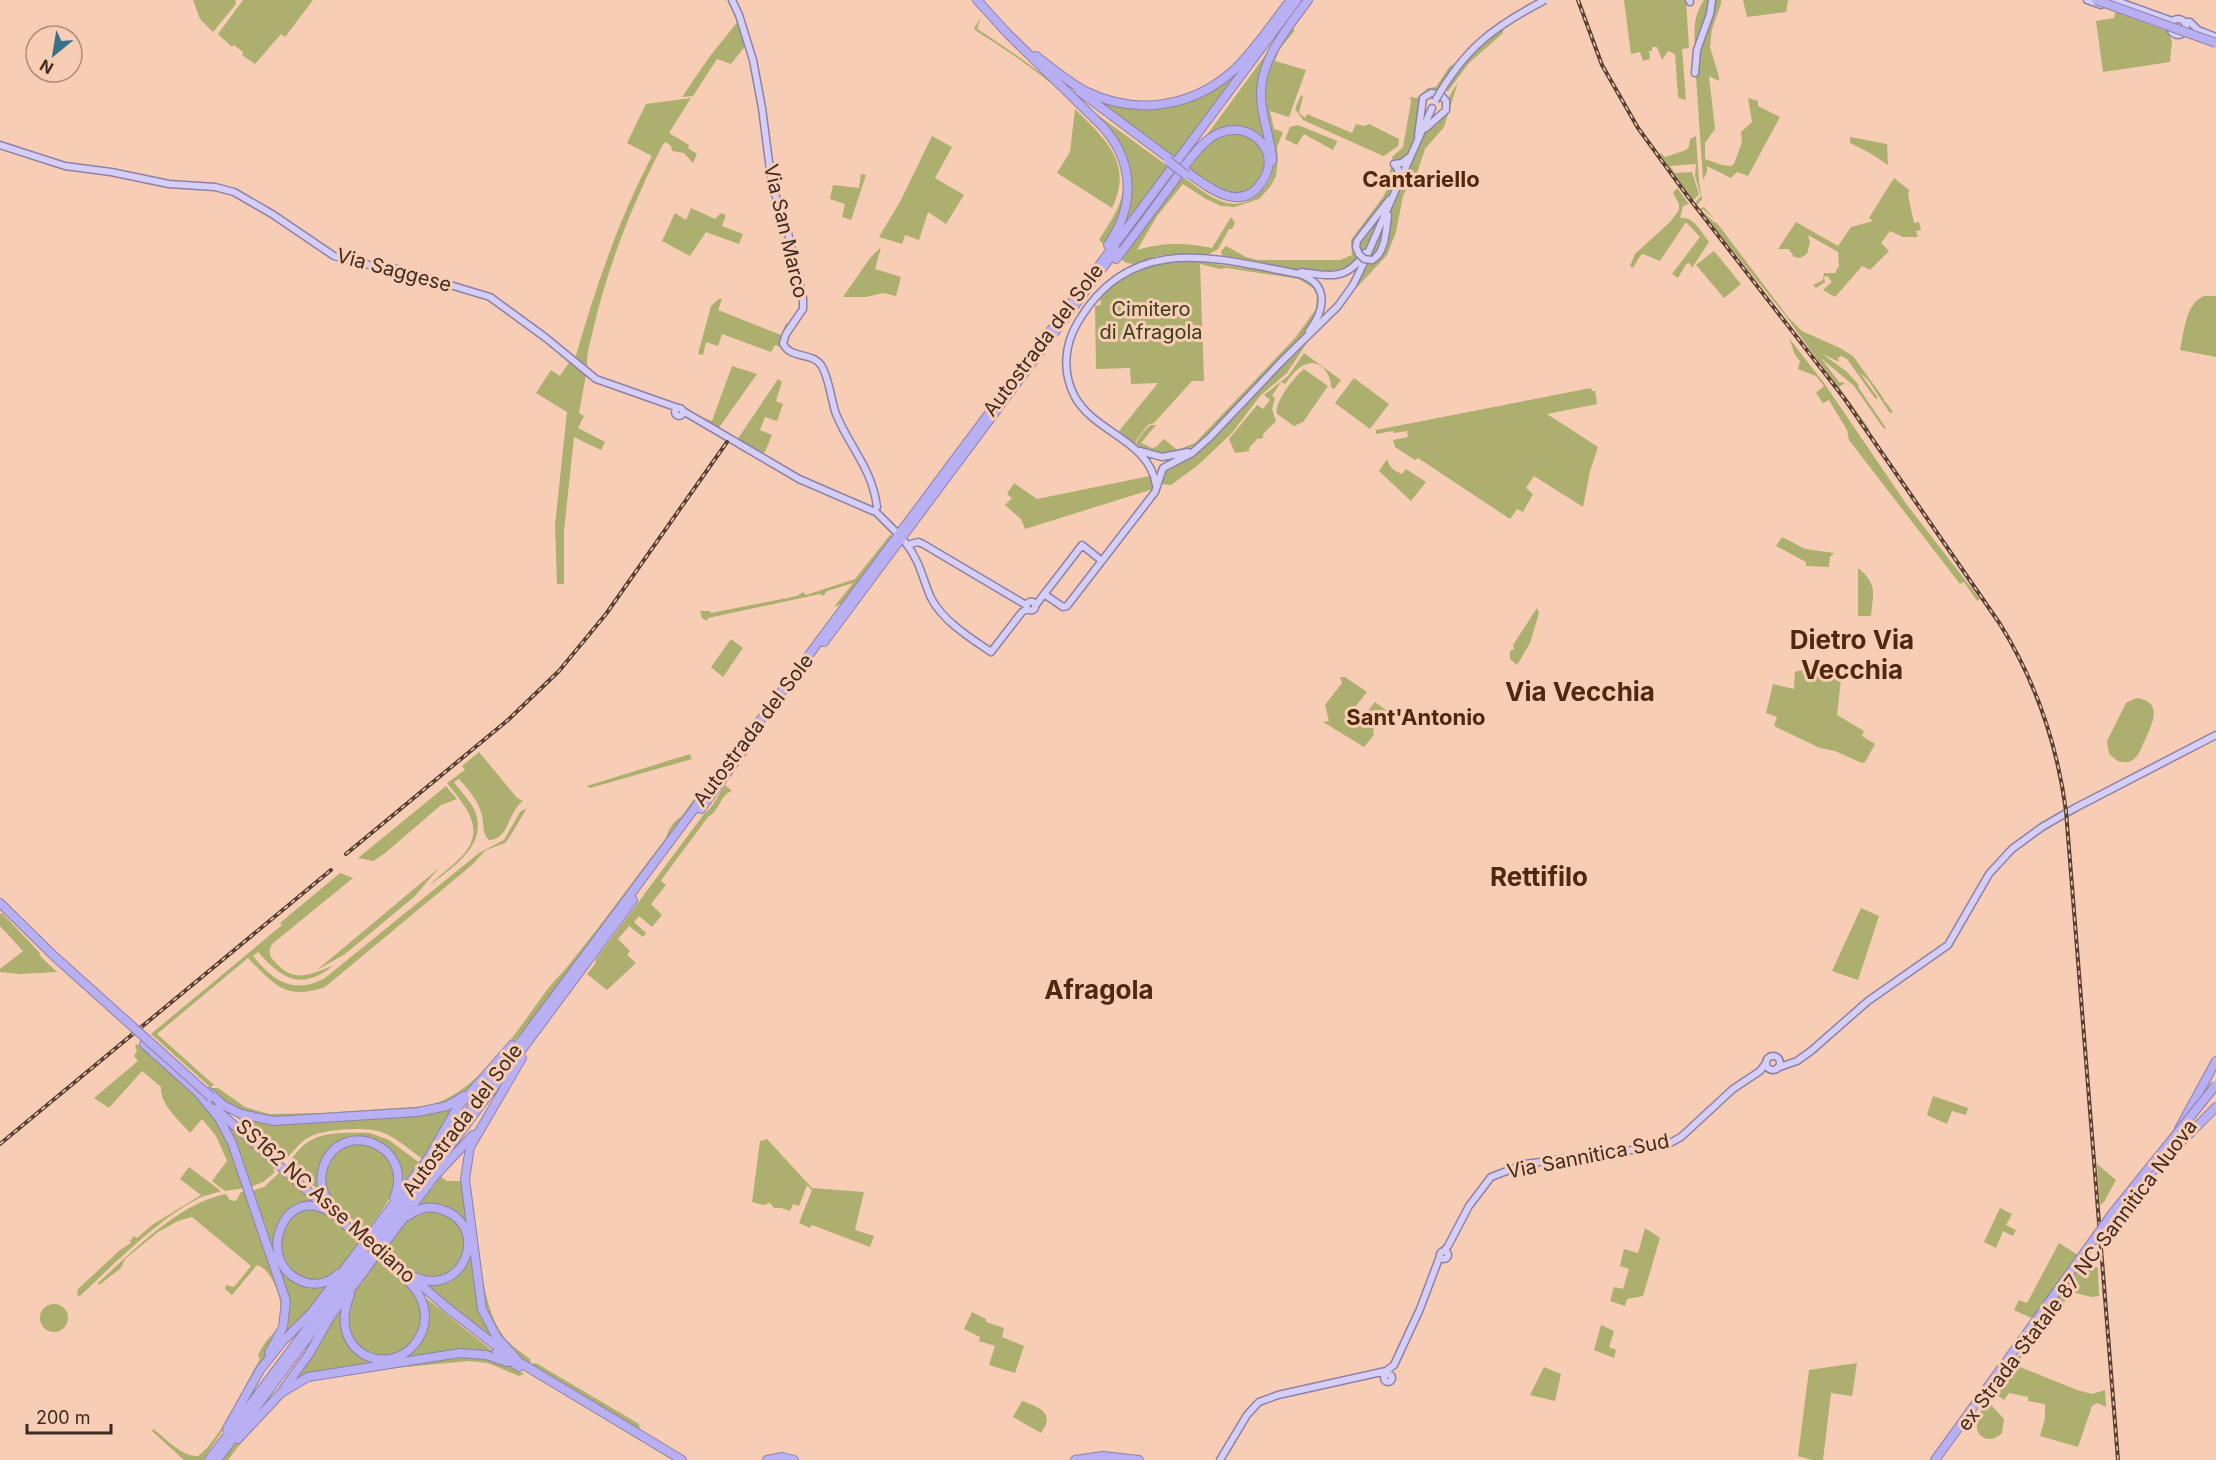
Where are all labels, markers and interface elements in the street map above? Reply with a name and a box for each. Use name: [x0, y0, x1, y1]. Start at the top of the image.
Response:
north arrow: [24, 24, 84, 84]
text: N: [36, 55, 57, 79]
street label: Via San Marco: [759, 162, 813, 300]
district label: Cantariello: [1362, 166, 1480, 192]
street label: Via Saggese: [334, 243, 454, 297]
street label: Autostrada del Sole: [978, 259, 1108, 421]
park label: Cimitero di Afragola: [1099, 297, 1203, 344]
district label: Dietro Via Vecchia: [1790, 624, 1914, 685]
street label: Autostrada del Sole: [688, 649, 818, 811]
district label: Via Vecchia: [1505, 676, 1655, 707]
district label: Sant'Antonio: [1346, 704, 1486, 730]
district label: Rettifilo: [1490, 861, 1588, 892]
district label: Afragola: [1044, 974, 1154, 1005]
street label: Autostrada del Sole: [397, 1039, 527, 1201]
street label: SS162 NC Asse Mediano: [231, 1114, 421, 1288]
street label: ex Strada Statale 87 NC Sannitica Nuova: [1952, 1115, 2202, 1435]
street label: Via Sannitica Sud: [1505, 1128, 1671, 1184]
scale bar: [27, 1397, 111, 1435]
text: 200 m: [36, 1407, 91, 1428]

